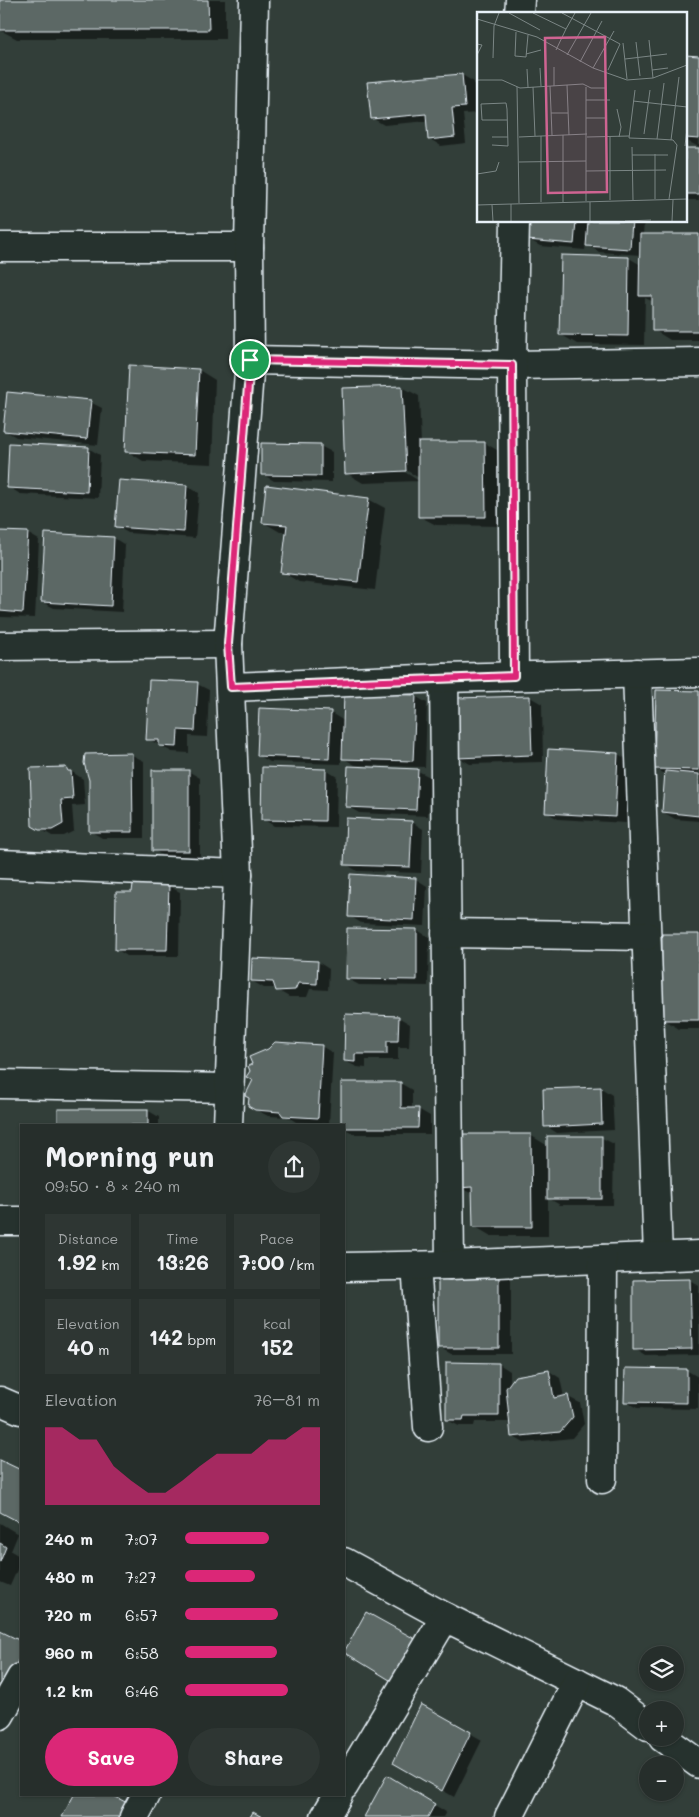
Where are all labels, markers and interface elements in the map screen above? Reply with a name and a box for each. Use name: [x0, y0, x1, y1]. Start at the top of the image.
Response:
inset map: [477, 12, 686, 222]
pin: [229, 339, 271, 381]
icon: arrive: [236, 346, 264, 374]
text: Morning run: [45, 1138, 214, 1174]
button: share: [268, 1141, 320, 1193]
text: 09:50 · 8 × 240 m: [45, 1175, 180, 1196]
text: Distance: [58, 1229, 118, 1248]
text: Time: [167, 1229, 198, 1248]
text: Pace: [260, 1229, 294, 1248]
text: 1.92: [57, 1248, 97, 1275]
text: 13:26: [156, 1248, 209, 1275]
text: 7:00: [239, 1248, 284, 1275]
text: km: [97, 1255, 120, 1274]
text: /km: [284, 1255, 315, 1274]
text: Elevation: [57, 1314, 120, 1333]
text: kcal: [263, 1314, 291, 1333]
text: 142: [149, 1323, 183, 1350]
text: bpm: [183, 1330, 216, 1349]
text: 40: [67, 1333, 94, 1360]
text: 152: [260, 1333, 293, 1360]
text: m: [94, 1340, 109, 1359]
text: Elevation: [45, 1389, 117, 1410]
text: 76–81 m: [254, 1389, 320, 1410]
text: 240 m: [45, 1528, 93, 1549]
text: 7:07: [125, 1528, 158, 1549]
text: 480 m: [45, 1566, 94, 1587]
text: 7:27: [125, 1566, 157, 1587]
text: 720 m: [45, 1604, 92, 1625]
text: 6:57: [125, 1604, 158, 1625]
text: 960 m: [45, 1642, 93, 1663]
text: 6:58: [125, 1642, 159, 1663]
map controls: [639, 1646, 684, 1801]
button: layers: [639, 1646, 684, 1691]
text: 1.2 km: [45, 1680, 93, 1701]
text: 6:46: [125, 1680, 159, 1701]
button: +: [639, 1701, 684, 1746]
button: Save: [45, 1728, 178, 1786]
button: Share: [188, 1728, 320, 1786]
button: −: [639, 1756, 684, 1801]

